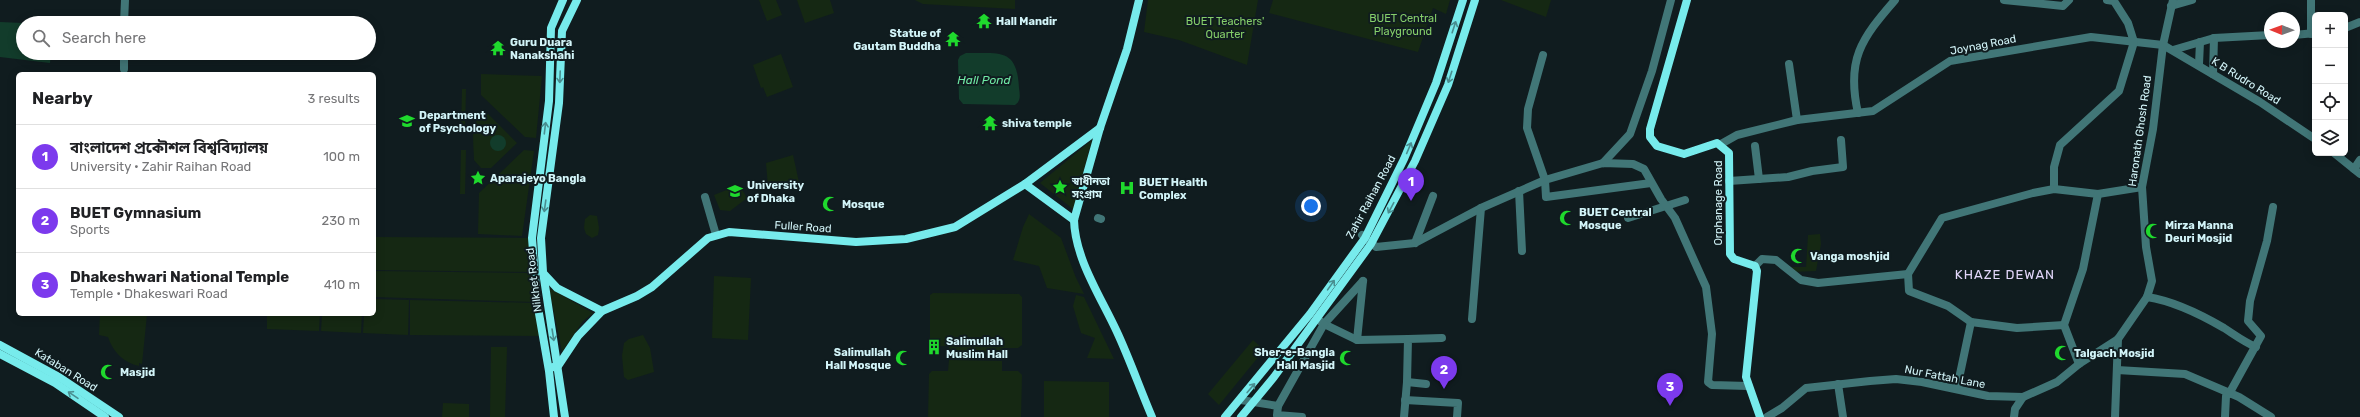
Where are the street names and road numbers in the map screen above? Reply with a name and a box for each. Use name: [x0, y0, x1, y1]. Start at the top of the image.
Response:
street label: Joynag Road: [1949, 32, 2017, 58]
street label: K B Rudro Road: [2209, 55, 2283, 107]
street label: Haronath Ghosh Road: [2126, 75, 2154, 187]
street label: Zahir Raihan Road: [1343, 153, 1399, 241]
street label: Orphanage Road: [1712, 160, 1725, 246]
street label: Fuller Road: [774, 219, 832, 235]
street label: Nilkhet Road: [524, 247, 544, 313]
street label: Kataban Road: [32, 346, 100, 394]
street label: Nur Fattah Lane: [1903, 363, 1987, 391]

